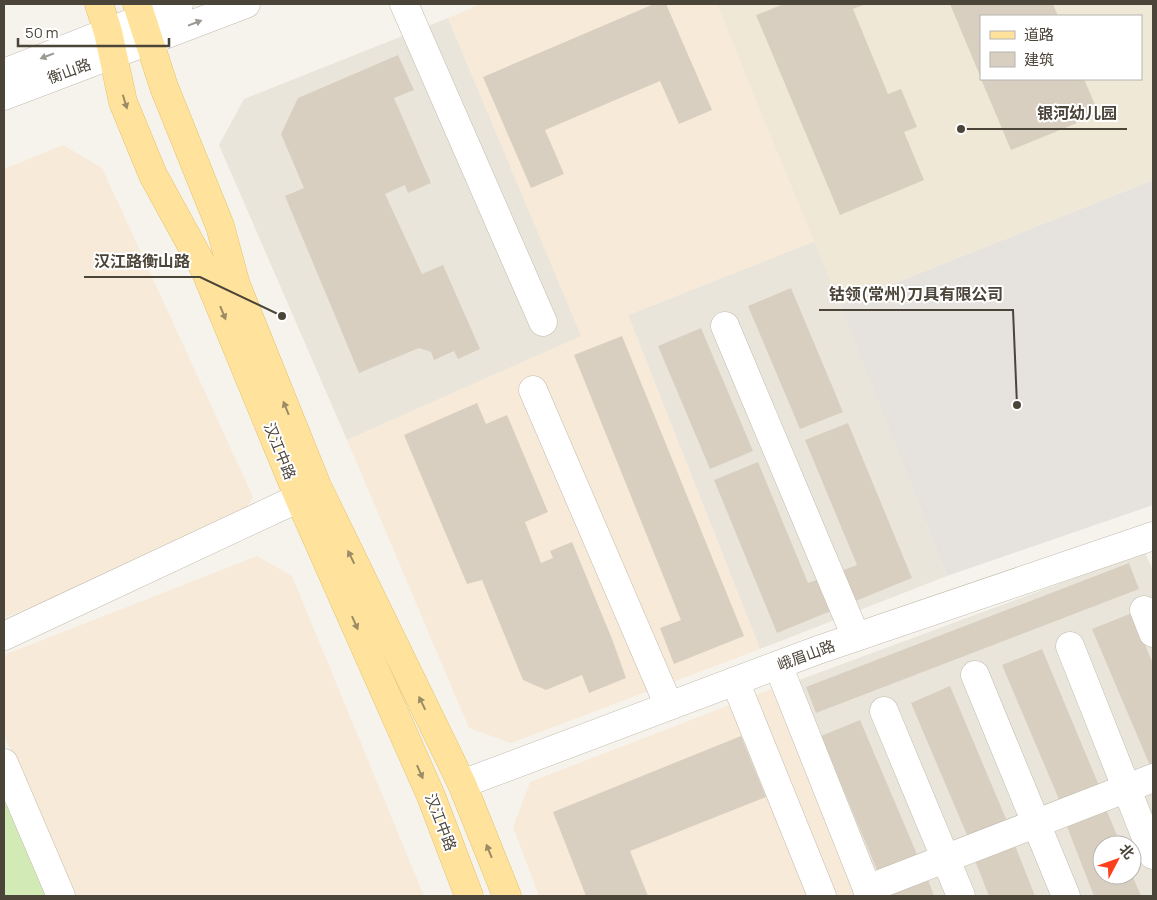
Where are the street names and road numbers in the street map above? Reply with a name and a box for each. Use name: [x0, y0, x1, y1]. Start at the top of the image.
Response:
street label: 衡山路: [44, 53, 94, 89]
street label: 汉江中路: [259, 419, 301, 483]
street label: 峨眉山路: [774, 635, 838, 675]
street label: 汉江中路: [420, 790, 462, 854]

